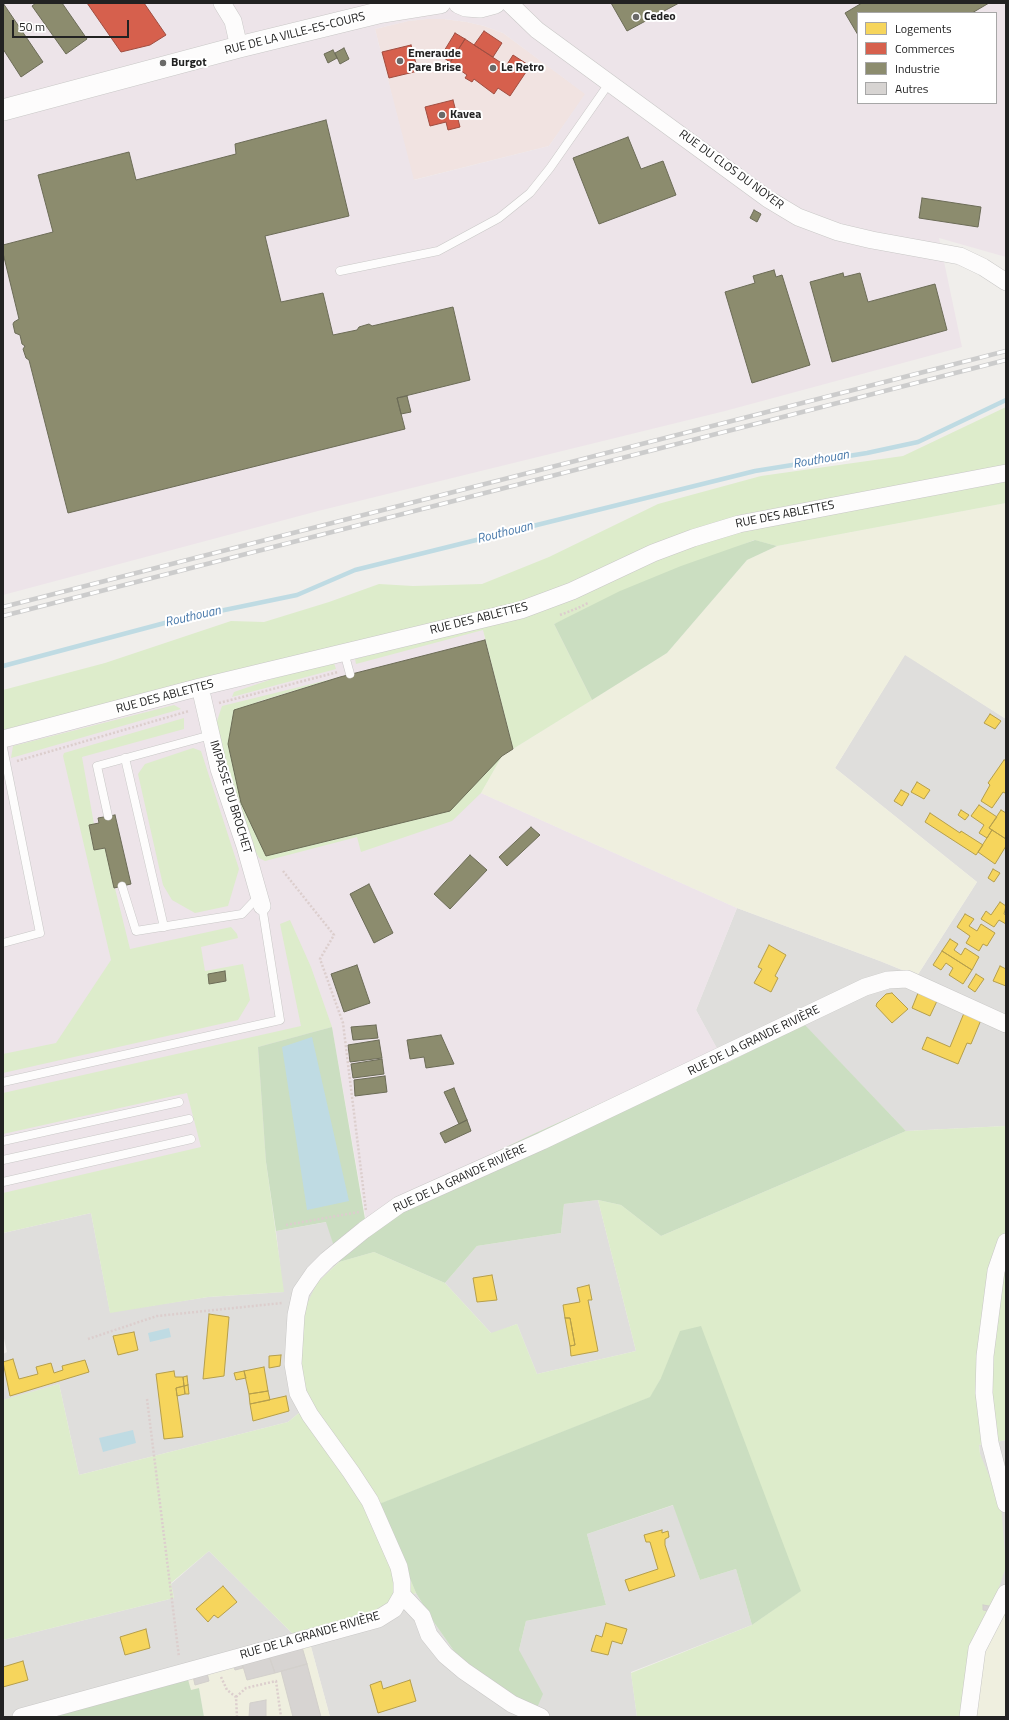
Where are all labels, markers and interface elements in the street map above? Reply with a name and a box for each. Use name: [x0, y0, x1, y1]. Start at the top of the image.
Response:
street label: RUE DE LA VILLE-ES-COURS: [223, 10, 367, 58]
place label: Cedeo: [644, 10, 676, 24]
scale bar: [14, 12, 131, 38]
marker: Cedeo: [631, 12, 641, 22]
legend: [857, 12, 997, 104]
text: 50 m: [19, 17, 45, 36]
text: Logements: [895, 19, 952, 38]
text: Commerces: [895, 39, 955, 58]
place label: Emeraude Pare Brise: [408, 47, 461, 75]
place label: Burgot: [171, 56, 207, 70]
marker: Emeraude Pare Brise: [395, 56, 405, 66]
marker: Burgot: [158, 58, 168, 68]
text: Industrie: [895, 59, 940, 78]
place label: Le Retro: [501, 61, 544, 75]
marker: Le Retro: [488, 63, 498, 73]
text: Autres: [895, 79, 928, 98]
place label: Kavea: [450, 108, 481, 122]
marker: Kavea: [437, 110, 447, 120]
street label: RUE DU CLOS DU NOYER: [676, 127, 786, 213]
water label: Routhouan: [792, 447, 850, 473]
street label: RUE DES ABLETTES: [734, 498, 836, 532]
water label: Routhouan: [476, 519, 534, 547]
street label: RUE DES ABLETTES: [428, 600, 530, 638]
water label: Routhouan: [164, 603, 222, 631]
street label: RUE DES ABLETTES: [115, 677, 215, 717]
street label: IMPASSE DU BROCHET: [206, 739, 254, 855]
street label: RUE DE LA GRANDE RIVIÈRE: [686, 1003, 822, 1079]
street label: RUE DE LA GRANDE RIVIÈRE: [391, 1142, 529, 1216]
street label: RUE DE LA GRANDE RIVIÈRE: [238, 1609, 382, 1663]

